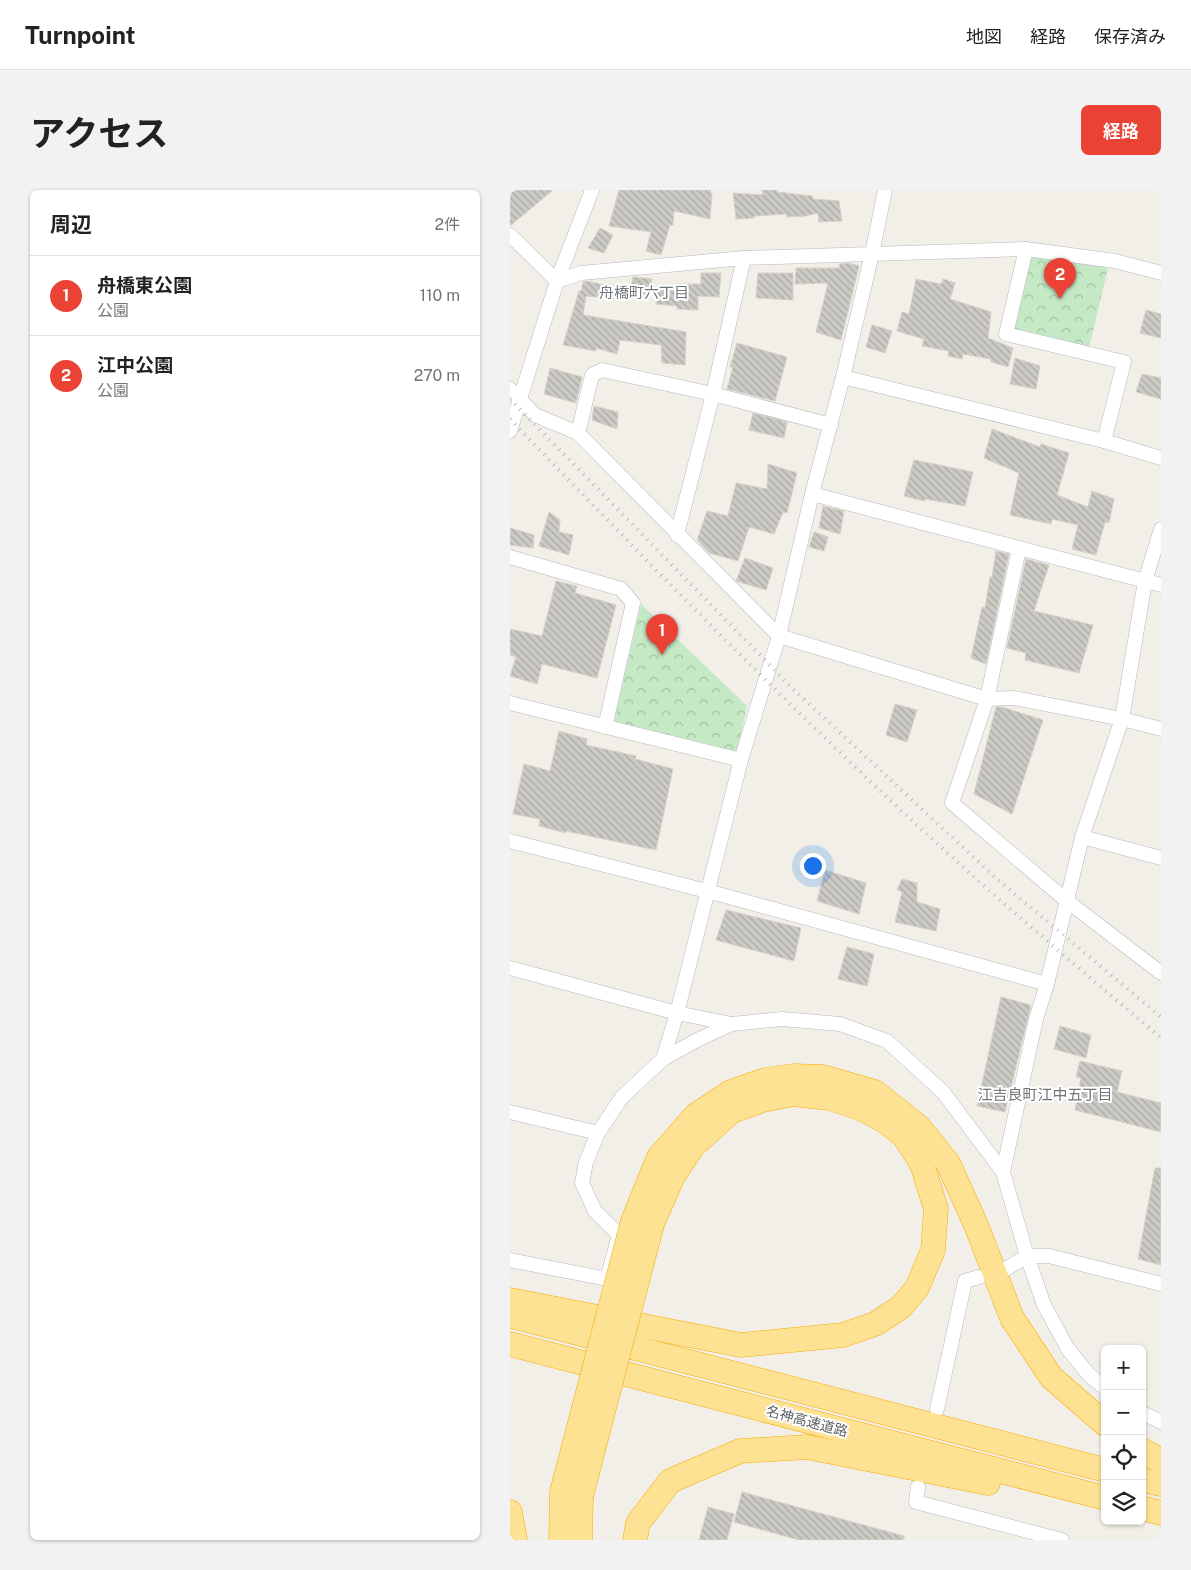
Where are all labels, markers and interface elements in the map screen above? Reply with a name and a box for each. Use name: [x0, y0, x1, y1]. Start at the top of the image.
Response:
text: Turnpoint: [25, 21, 135, 49]
text: 地図: [966, 26, 1002, 47]
text: 経路: [1030, 26, 1066, 47]
text: 保存済み: [1094, 26, 1166, 47]
button: 経路: [1081, 105, 1161, 155]
text: アクセス: [30, 113, 168, 154]
text: 周辺: [50, 212, 92, 237]
text: 2件: [434, 215, 460, 234]
pin: 2: [1044, 258, 1076, 299]
text: 舟橋東公園: [97, 274, 192, 296]
district label: 舟橋町六丁目: [599, 284, 689, 301]
text: 1: [63, 286, 69, 305]
text: 110 m: [419, 286, 460, 305]
text: 公園: [97, 301, 129, 320]
text: 江中公園: [97, 354, 173, 376]
text: 2: [61, 366, 71, 385]
text: 270 m: [414, 366, 460, 385]
text: 公園: [97, 381, 129, 400]
pin: 1: [646, 614, 678, 655]
your location: [800, 853, 826, 879]
district label: 江吉良町江中五丁目: [977, 1086, 1113, 1103]
map controls: [1101, 1345, 1146, 1525]
button: +: [1101, 1345, 1146, 1390]
button: −: [1101, 1390, 1146, 1435]
street label: 名神高速道路: [764, 1402, 850, 1440]
button: locate: [1101, 1435, 1146, 1480]
button: layers: [1101, 1480, 1146, 1525]

